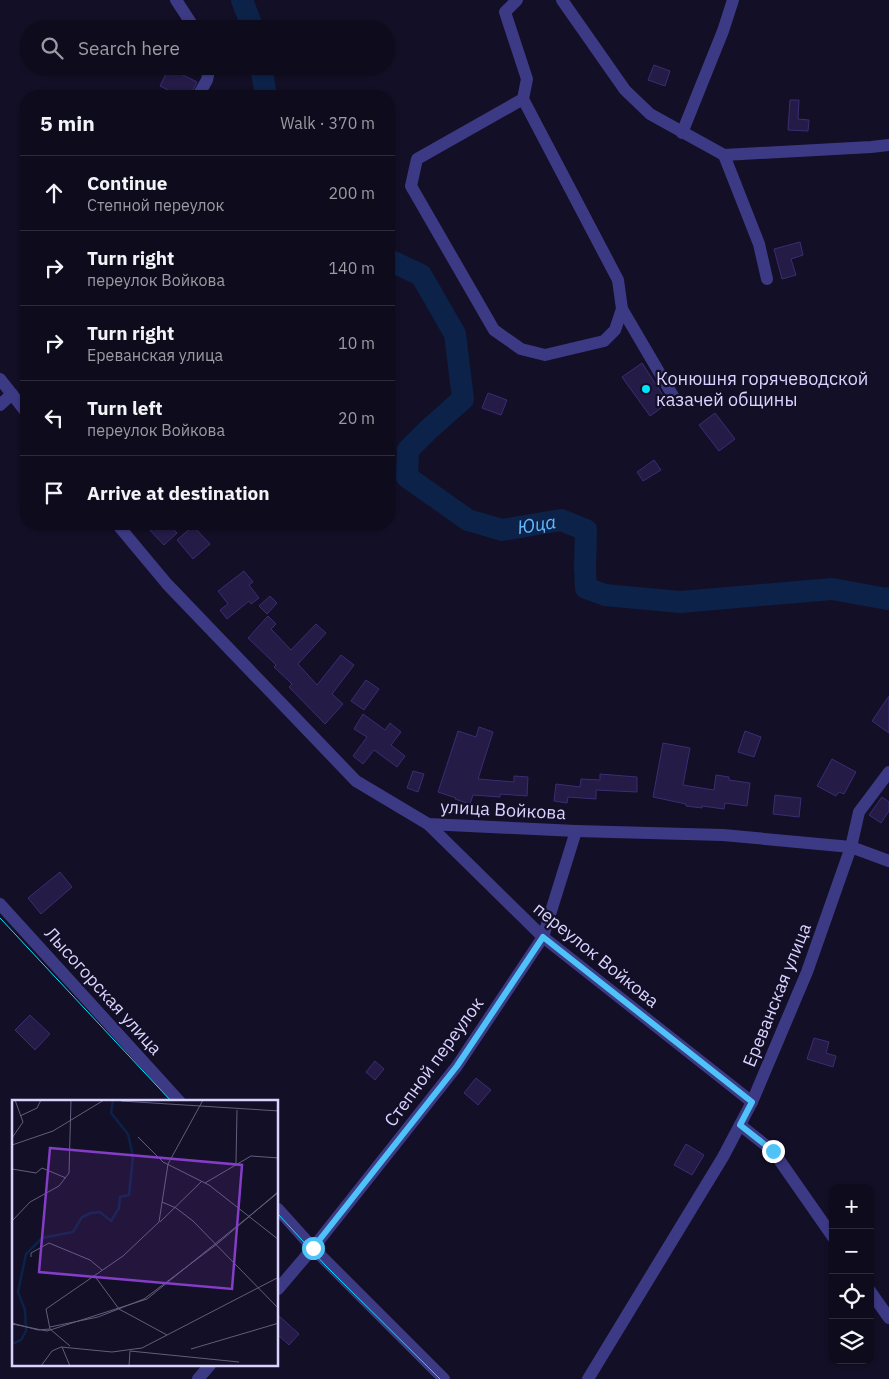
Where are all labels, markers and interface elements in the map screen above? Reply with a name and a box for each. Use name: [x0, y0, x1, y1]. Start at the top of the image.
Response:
search box: [20, 20, 395, 75]
icon: search: [38, 34, 66, 62]
text: Search here: [78, 36, 180, 60]
text: 5 min: [40, 109, 95, 137]
text: Walk · 370 m: [280, 113, 375, 133]
text: Continue: [87, 171, 167, 195]
icon: ahead: [40, 179, 68, 207]
text: 200 m: [328, 183, 375, 203]
text: Степной переулок: [87, 195, 224, 215]
text: Turn right: [87, 246, 174, 270]
icon: right: [40, 254, 68, 282]
text: 140 m: [328, 258, 375, 278]
text: переулок Войкова: [87, 270, 225, 290]
text: Turn right: [87, 321, 174, 345]
icon: right: [40, 329, 68, 357]
text: 10 m: [338, 333, 375, 353]
text: Ереванская улица: [87, 345, 223, 365]
place label: Конюшня горячеводской казачей общины: [656, 367, 868, 411]
marker: Конюшня горячеводской казачей общины: [640, 383, 652, 395]
text: Turn left: [87, 396, 163, 420]
icon: left: [40, 404, 68, 432]
text: 20 m: [338, 408, 375, 428]
text: переулок Войкова: [87, 420, 225, 440]
icon: arrive: [40, 479, 68, 507]
text: Arrive at destination: [87, 481, 270, 505]
water label: Юца: [515, 509, 558, 539]
street label: улица Войкова: [440, 795, 567, 824]
street label: переулок Войкова: [529, 897, 664, 1013]
street label: Ереванская улица: [737, 919, 816, 1070]
street label: Лысогорская улица: [40, 922, 167, 1060]
street label: Степной переулок: [379, 992, 488, 1131]
inset map: [12, 1100, 279, 1366]
route end: [762, 1140, 785, 1163]
map controls: [829, 1184, 874, 1364]
button: +: [829, 1184, 874, 1229]
button: −: [829, 1229, 874, 1274]
route start: [302, 1237, 325, 1260]
button: locate: [829, 1274, 874, 1319]
button: layers: [829, 1319, 874, 1364]

